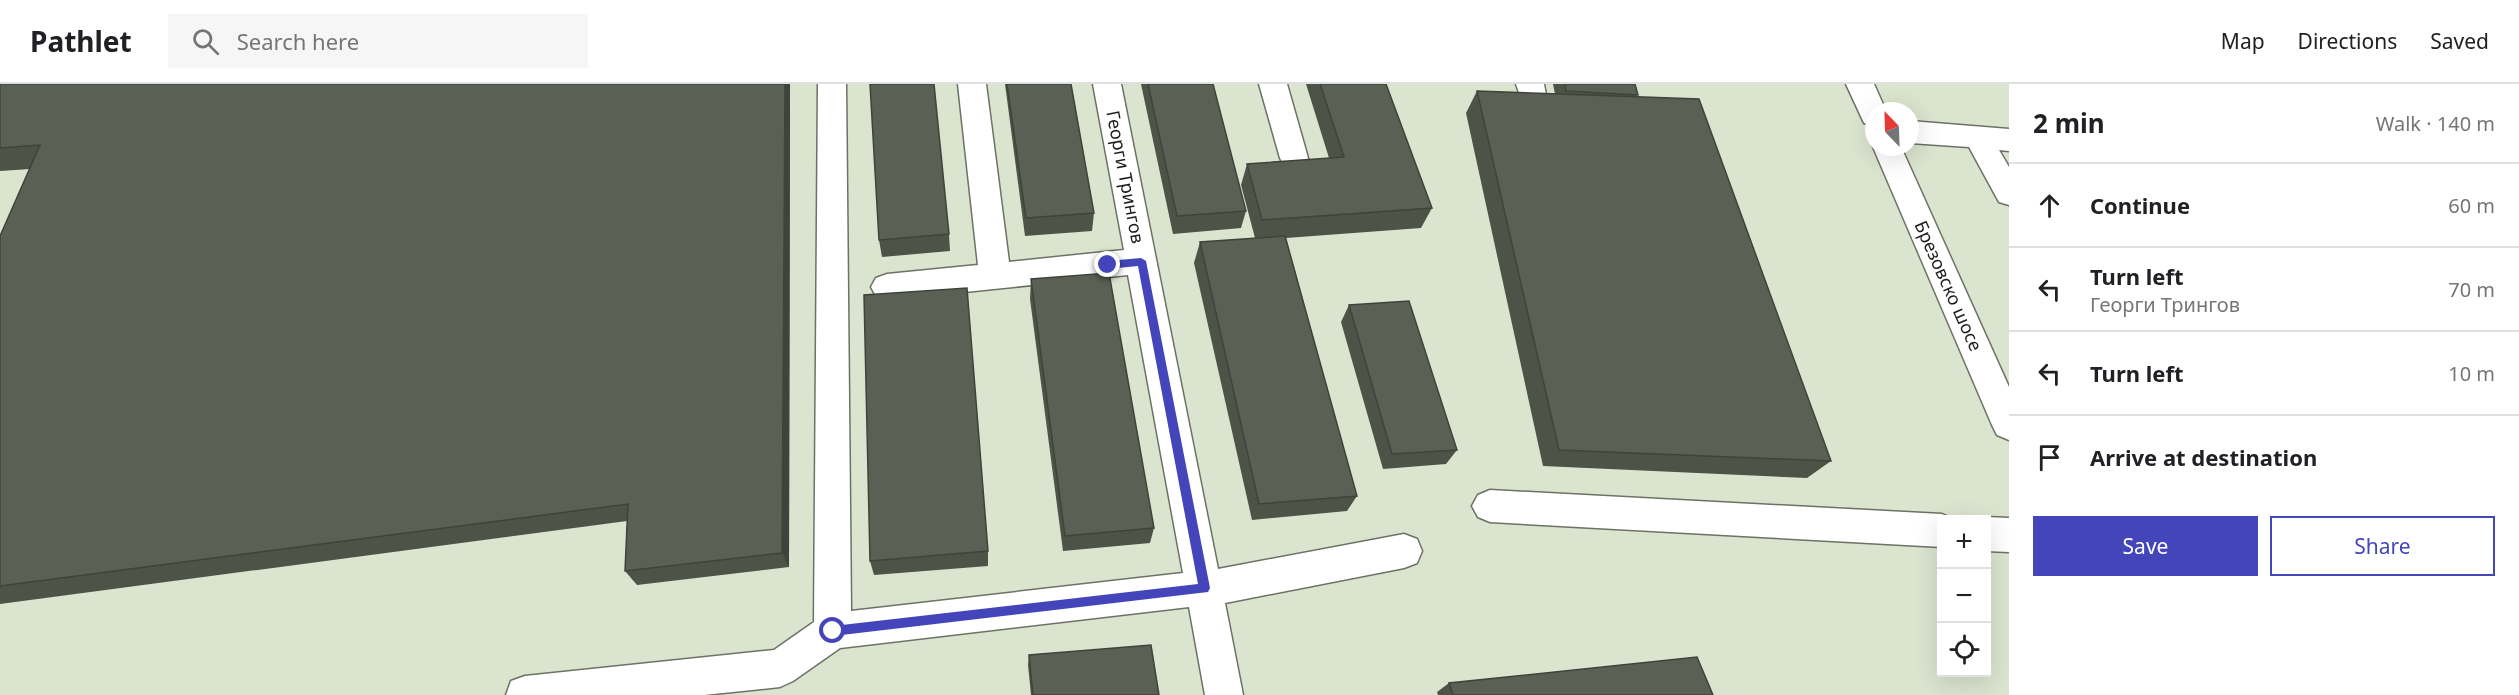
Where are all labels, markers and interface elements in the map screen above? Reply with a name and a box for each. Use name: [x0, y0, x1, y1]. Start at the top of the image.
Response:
search box: [168, 14, 588, 68]
text: Pathlet: [30, 22, 132, 60]
icon: search: [189, 25, 222, 58]
text: Search here: [237, 26, 359, 56]
text: Map: [2221, 27, 2265, 55]
text: Directions: [2298, 27, 2397, 55]
text: Saved: [2430, 27, 2489, 55]
north arrow: [1865, 102, 1919, 156]
text: 2 min: [2033, 105, 2105, 141]
street label: Георги Трингов: [1101, 108, 1151, 245]
text: Walk · 140 m: [2376, 110, 2495, 137]
icon: ahead: [2033, 189, 2066, 222]
text: Continue: [2090, 190, 2190, 220]
text: 60 m: [2448, 192, 2495, 219]
street label: Брезовско шосе: [1909, 217, 1988, 355]
route end: [1094, 251, 1120, 277]
text: Turn left: [2090, 261, 2184, 291]
icon: left: [2033, 273, 2066, 306]
text: 70 m: [2448, 276, 2495, 303]
text: Георги Трингов: [2090, 291, 2240, 318]
icon: left: [2033, 357, 2066, 390]
text: Turn left: [2090, 358, 2184, 388]
text: 10 m: [2448, 360, 2495, 387]
icon: arrive: [2033, 441, 2066, 474]
text: Arrive at destination: [2090, 442, 2317, 472]
map controls: [1937, 515, 1991, 677]
button: +: [1937, 515, 1991, 569]
button: Save: [2033, 516, 2258, 576]
button: Share: [2270, 516, 2495, 576]
button: −: [1937, 569, 1991, 623]
route start: [819, 617, 845, 643]
button: locate: [1937, 623, 1991, 677]

